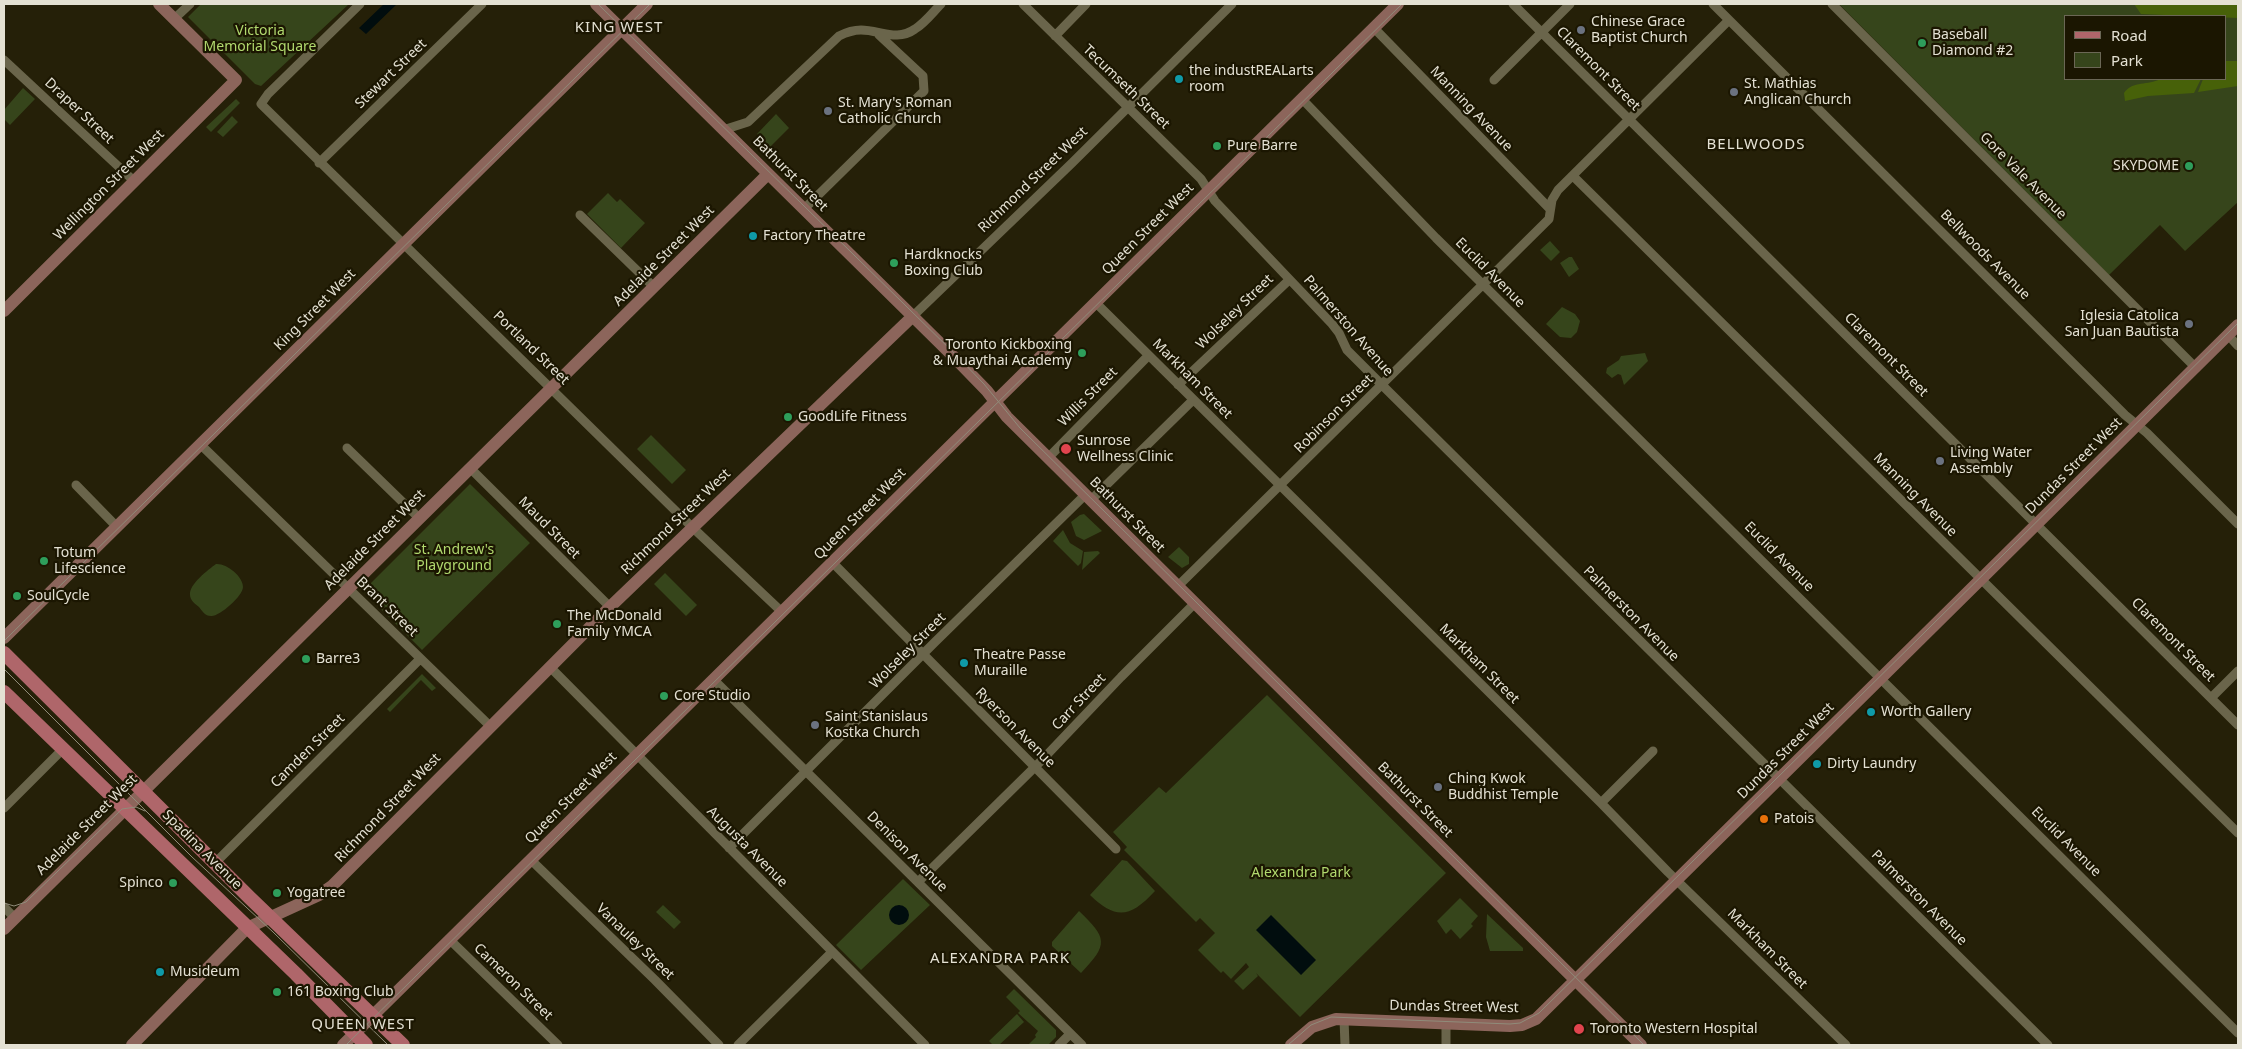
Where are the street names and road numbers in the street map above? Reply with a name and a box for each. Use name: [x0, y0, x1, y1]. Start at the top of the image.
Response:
street label: Claremont Street: [1553, 24, 1643, 114]
street label: Stewart Street: [352, 36, 430, 112]
street label: Tecumseth Street: [1079, 41, 1173, 133]
street label: Manning Avenue: [1426, 63, 1516, 155]
street label: Draper Street: [41, 75, 117, 147]
street label: Richmond Street West: [975, 123, 1091, 237]
street label: Wellington Street West: [50, 126, 168, 244]
street label: Gore Vale Avenue: [1976, 129, 2070, 223]
street label: Bathurst Street: [749, 133, 831, 215]
street label: Queen Street West: [1099, 180, 1197, 278]
street label: Adelaide Street West: [610, 202, 718, 310]
street label: Bellwoods Avenue: [1937, 207, 2033, 303]
street label: Euclid Avenue: [1452, 235, 1528, 311]
street label: King Street West: [271, 266, 359, 354]
street label: Wolseley Street: [1193, 271, 1277, 353]
street label: Palmerston Avenue: [1300, 272, 1396, 380]
street label: Portland Street: [489, 307, 573, 389]
street label: Claremont Street: [1841, 310, 1931, 400]
street label: Markham Street: [1149, 336, 1235, 422]
street label: Willis Street: [1055, 364, 1121, 430]
street label: Robinson Street: [1291, 371, 1377, 457]
street label: Dundas Street West: [2022, 414, 2126, 518]
street label: Manning Avenue: [1870, 450, 1960, 540]
street label: Richmond Street West: [618, 465, 734, 579]
street label: Queen Street West: [811, 465, 909, 563]
street label: Bathurst Street: [1086, 474, 1168, 556]
street label: Adelaide Street West: [321, 486, 429, 594]
street label: Maud Street: [515, 494, 583, 562]
street label: Euclid Avenue: [1741, 519, 1817, 595]
street label: Palmerston Avenue: [1580, 563, 1682, 665]
street label: Brant Street: [353, 574, 421, 640]
street label: Claremont Street: [2128, 595, 2218, 685]
street label: Wolseley Street: [867, 610, 949, 692]
street label: Markham Street: [1436, 621, 1522, 707]
street label: Carr Street: [1049, 670, 1109, 734]
street label: Ryerson Avenue: [972, 685, 1058, 771]
street label: Dundas Street West: [1734, 699, 1838, 803]
street label: Camden Street: [268, 711, 348, 791]
street label: Queen Street West: [522, 749, 620, 847]
street label: Richmond Street West: [331, 750, 445, 866]
street label: Bathurst Street: [1374, 759, 1456, 841]
street label: Adelaide Street West: [33, 771, 141, 879]
street label: Augusta Avenue: [703, 803, 791, 891]
street label: Euclid Avenue: [2028, 804, 2104, 880]
street label: Spadina Avenue: [159, 807, 245, 893]
street label: Denison Avenue: [863, 808, 951, 896]
street label: Palmerston Avenue: [1868, 847, 1970, 949]
street label: Vanauley Street: [592, 900, 678, 984]
street label: Markham Street: [1724, 906, 1810, 992]
street label: Cameron Street: [470, 940, 556, 1024]
street label: Dundas Street West: [1389, 997, 1519, 1017]

